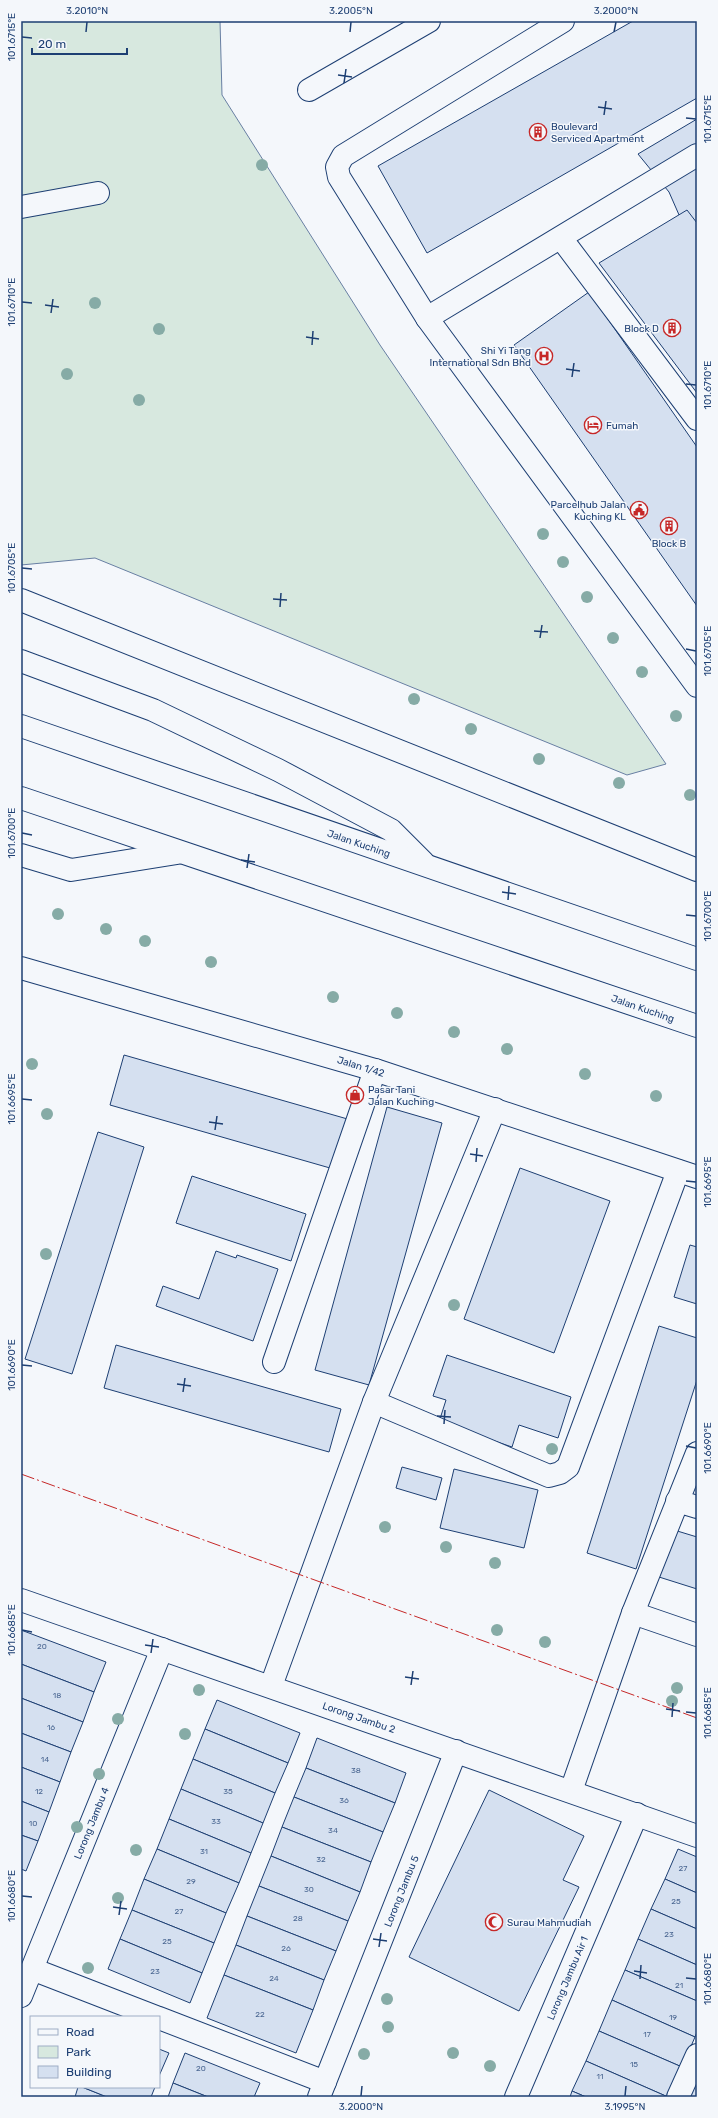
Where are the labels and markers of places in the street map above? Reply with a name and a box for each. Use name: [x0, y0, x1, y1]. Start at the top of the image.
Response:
place label: Boulevard Serviced Apartment: [551, 121, 644, 145]
building icon: Boulevard Serviced Apartment: [528, 122, 548, 142]
building icon: Block D: [662, 318, 682, 338]
place label: Block D: [624, 323, 659, 335]
place label: Shi Yi Tang International Sdn Bhd: [430, 345, 531, 369]
hospital icon: Shi Yi Tang International Sdn Bhd: [534, 346, 554, 366]
hotel icon: Fumah: [583, 415, 603, 435]
place label: Fumah: [606, 420, 638, 432]
place label: Parcelhub Jalan Kuching KL: [551, 499, 626, 523]
public building icon: Parcelhub Jalan Kuching KL: [629, 500, 649, 520]
building icon: Block B: [659, 516, 679, 536]
place label: Block B: [652, 538, 687, 550]
place label: Pasar Tani Jalan Kuching: [368, 1084, 434, 1108]
shop icon: Pasar Tani Jalan Kuching: [345, 1085, 365, 1105]
mosque icon: Surau Mahmudiah: [484, 1912, 504, 1932]
place label: Surau Mahmudiah: [507, 1917, 591, 1929]

